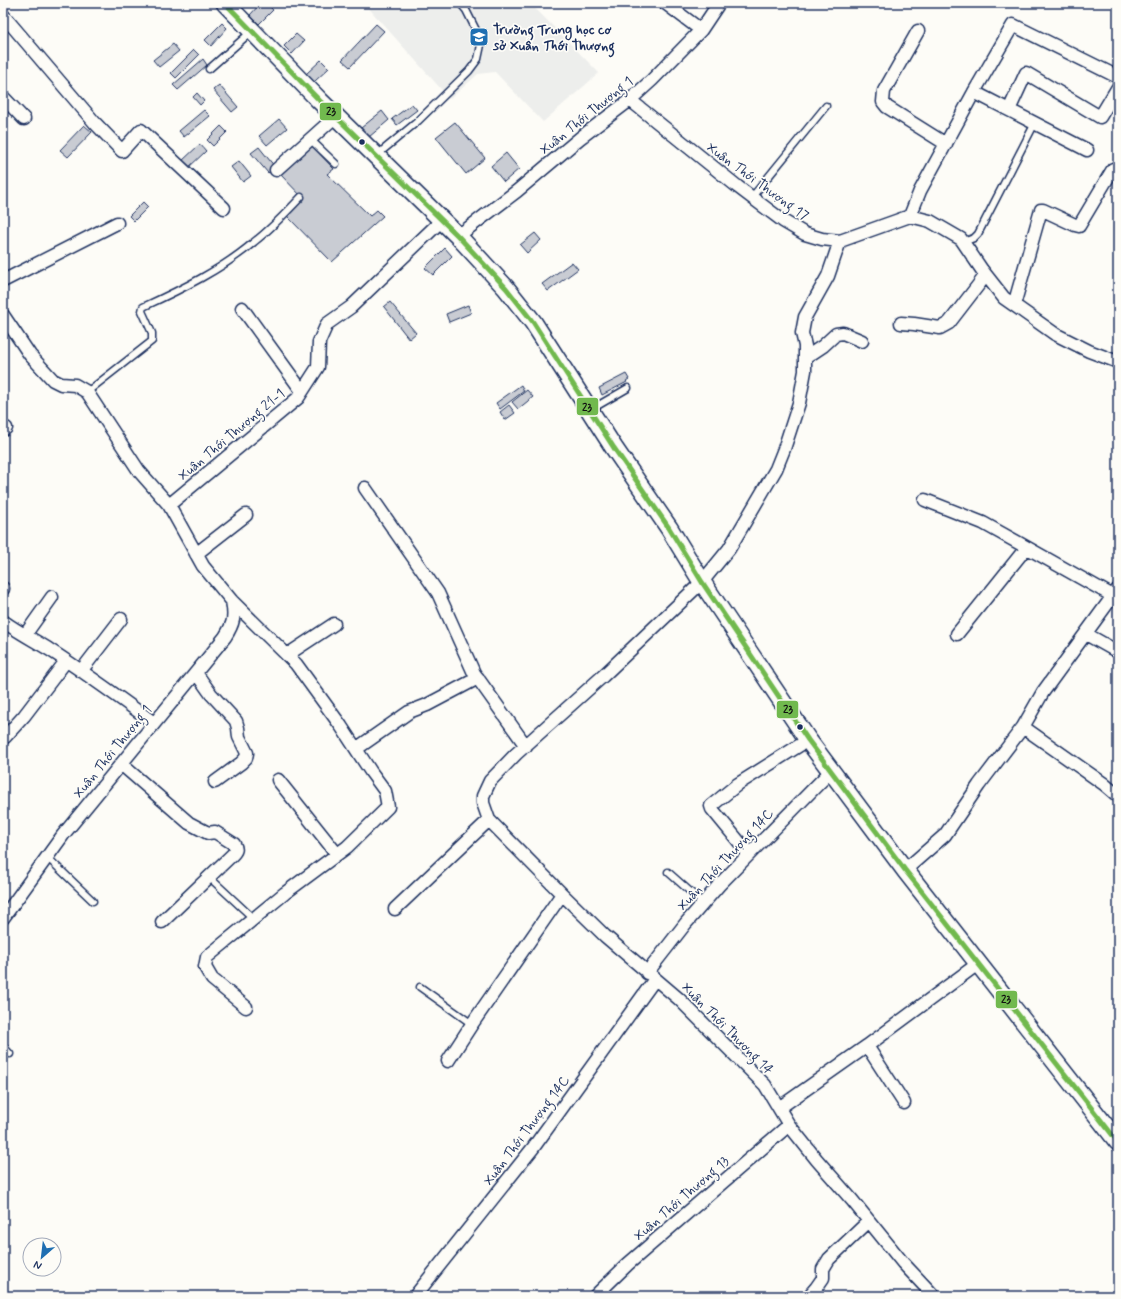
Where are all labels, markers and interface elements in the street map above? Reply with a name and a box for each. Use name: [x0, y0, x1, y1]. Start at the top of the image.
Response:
place label: Trường Trung học cơ sở Xuân Thới Thượng: [492, 21, 615, 58]
school or university icon: Trường Trung học cơ sở Xuân Thới Thượng: [468, 26, 490, 48]
street label: Xuân Thới Thượng 1: [536, 73, 638, 160]
line badge: 23: [319, 102, 342, 121]
text: 23: [326, 105, 336, 119]
unlabelled marker: [357, 137, 367, 147]
street label: Xuân Thới Thượng 17: [702, 139, 812, 227]
street label: Xuân Thới Thượng 21-1: [175, 385, 290, 486]
line badge: 23: [576, 397, 599, 416]
text: 23: [582, 401, 592, 415]
line badge: 23: [776, 700, 799, 719]
street label: Xuân Thới Thượng 1: [70, 701, 157, 803]
text: 23: [783, 703, 793, 717]
unlabelled marker: [795, 722, 805, 732]
street label: Xuân Thới Thượng 14C: [674, 805, 779, 916]
street label: Xuân Thới Thượng 14: [676, 979, 778, 1080]
line badge: 23: [995, 990, 1018, 1009]
text: 23: [1001, 993, 1011, 1007]
street label: Xuân Thới Thượng 14C: [480, 1072, 576, 1190]
street label: Xuân Thới Thượng 13: [630, 1152, 734, 1247]
north arrow: [22, 1237, 62, 1277]
text: N: [31, 1257, 44, 1273]

